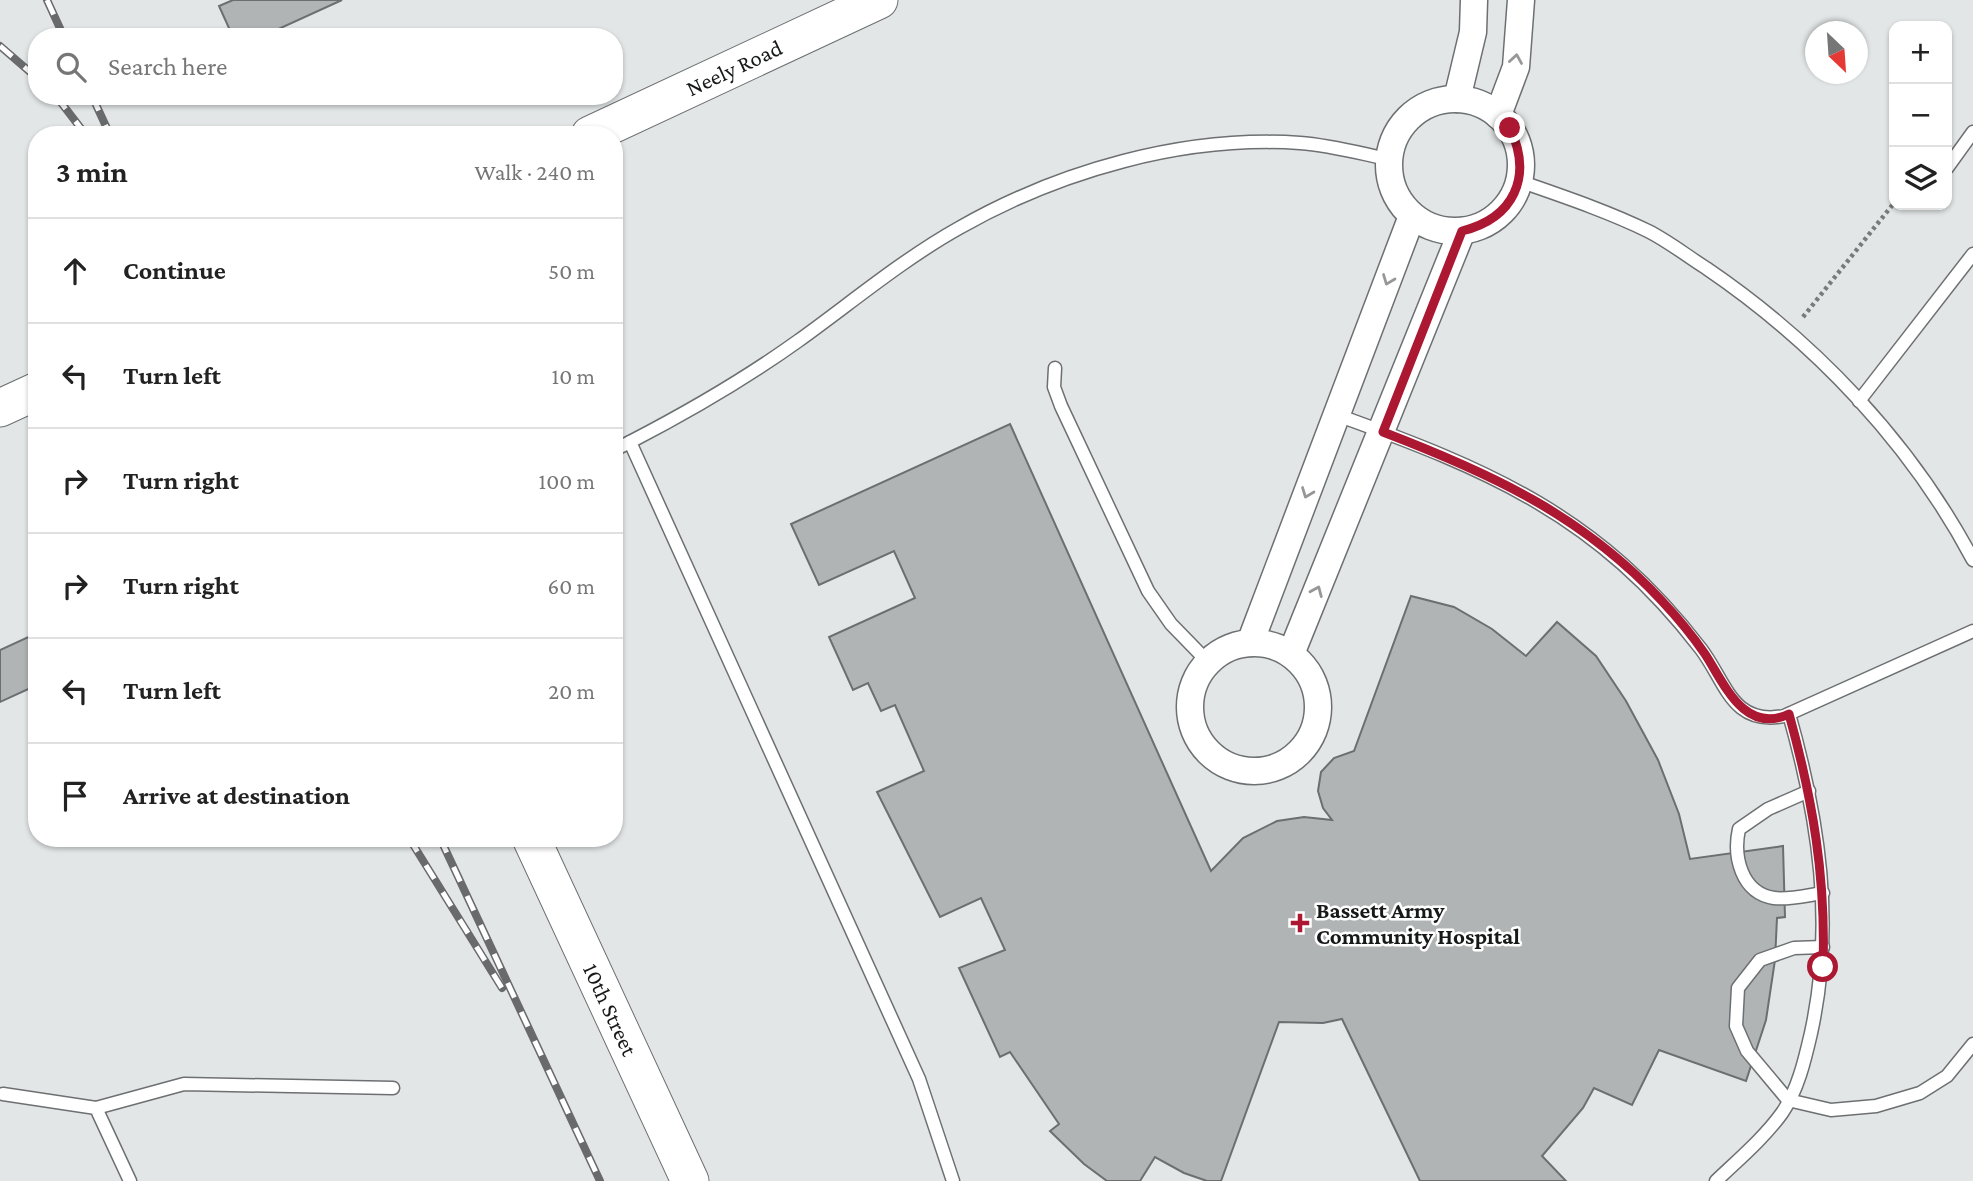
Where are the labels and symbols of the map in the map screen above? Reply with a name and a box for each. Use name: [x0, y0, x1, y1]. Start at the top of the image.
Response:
north arrow: [1805, 21, 1868, 84]
street label: Neely Road: [682, 34, 786, 101]
one-way arrow: [1508, 53, 1523, 65]
route end: [1494, 112, 1525, 143]
one-way arrow: [1382, 273, 1396, 285]
one-way arrow: [1301, 486, 1315, 498]
one-way arrow: [1308, 586, 1322, 598]
place label: Bassett Army Community Hospital: [1316, 897, 1520, 949]
marker: Bassett Army Community Hospital: [1290, 913, 1310, 933]
route start: [1807, 951, 1838, 982]
street label: 10th Street: [578, 959, 643, 1060]

